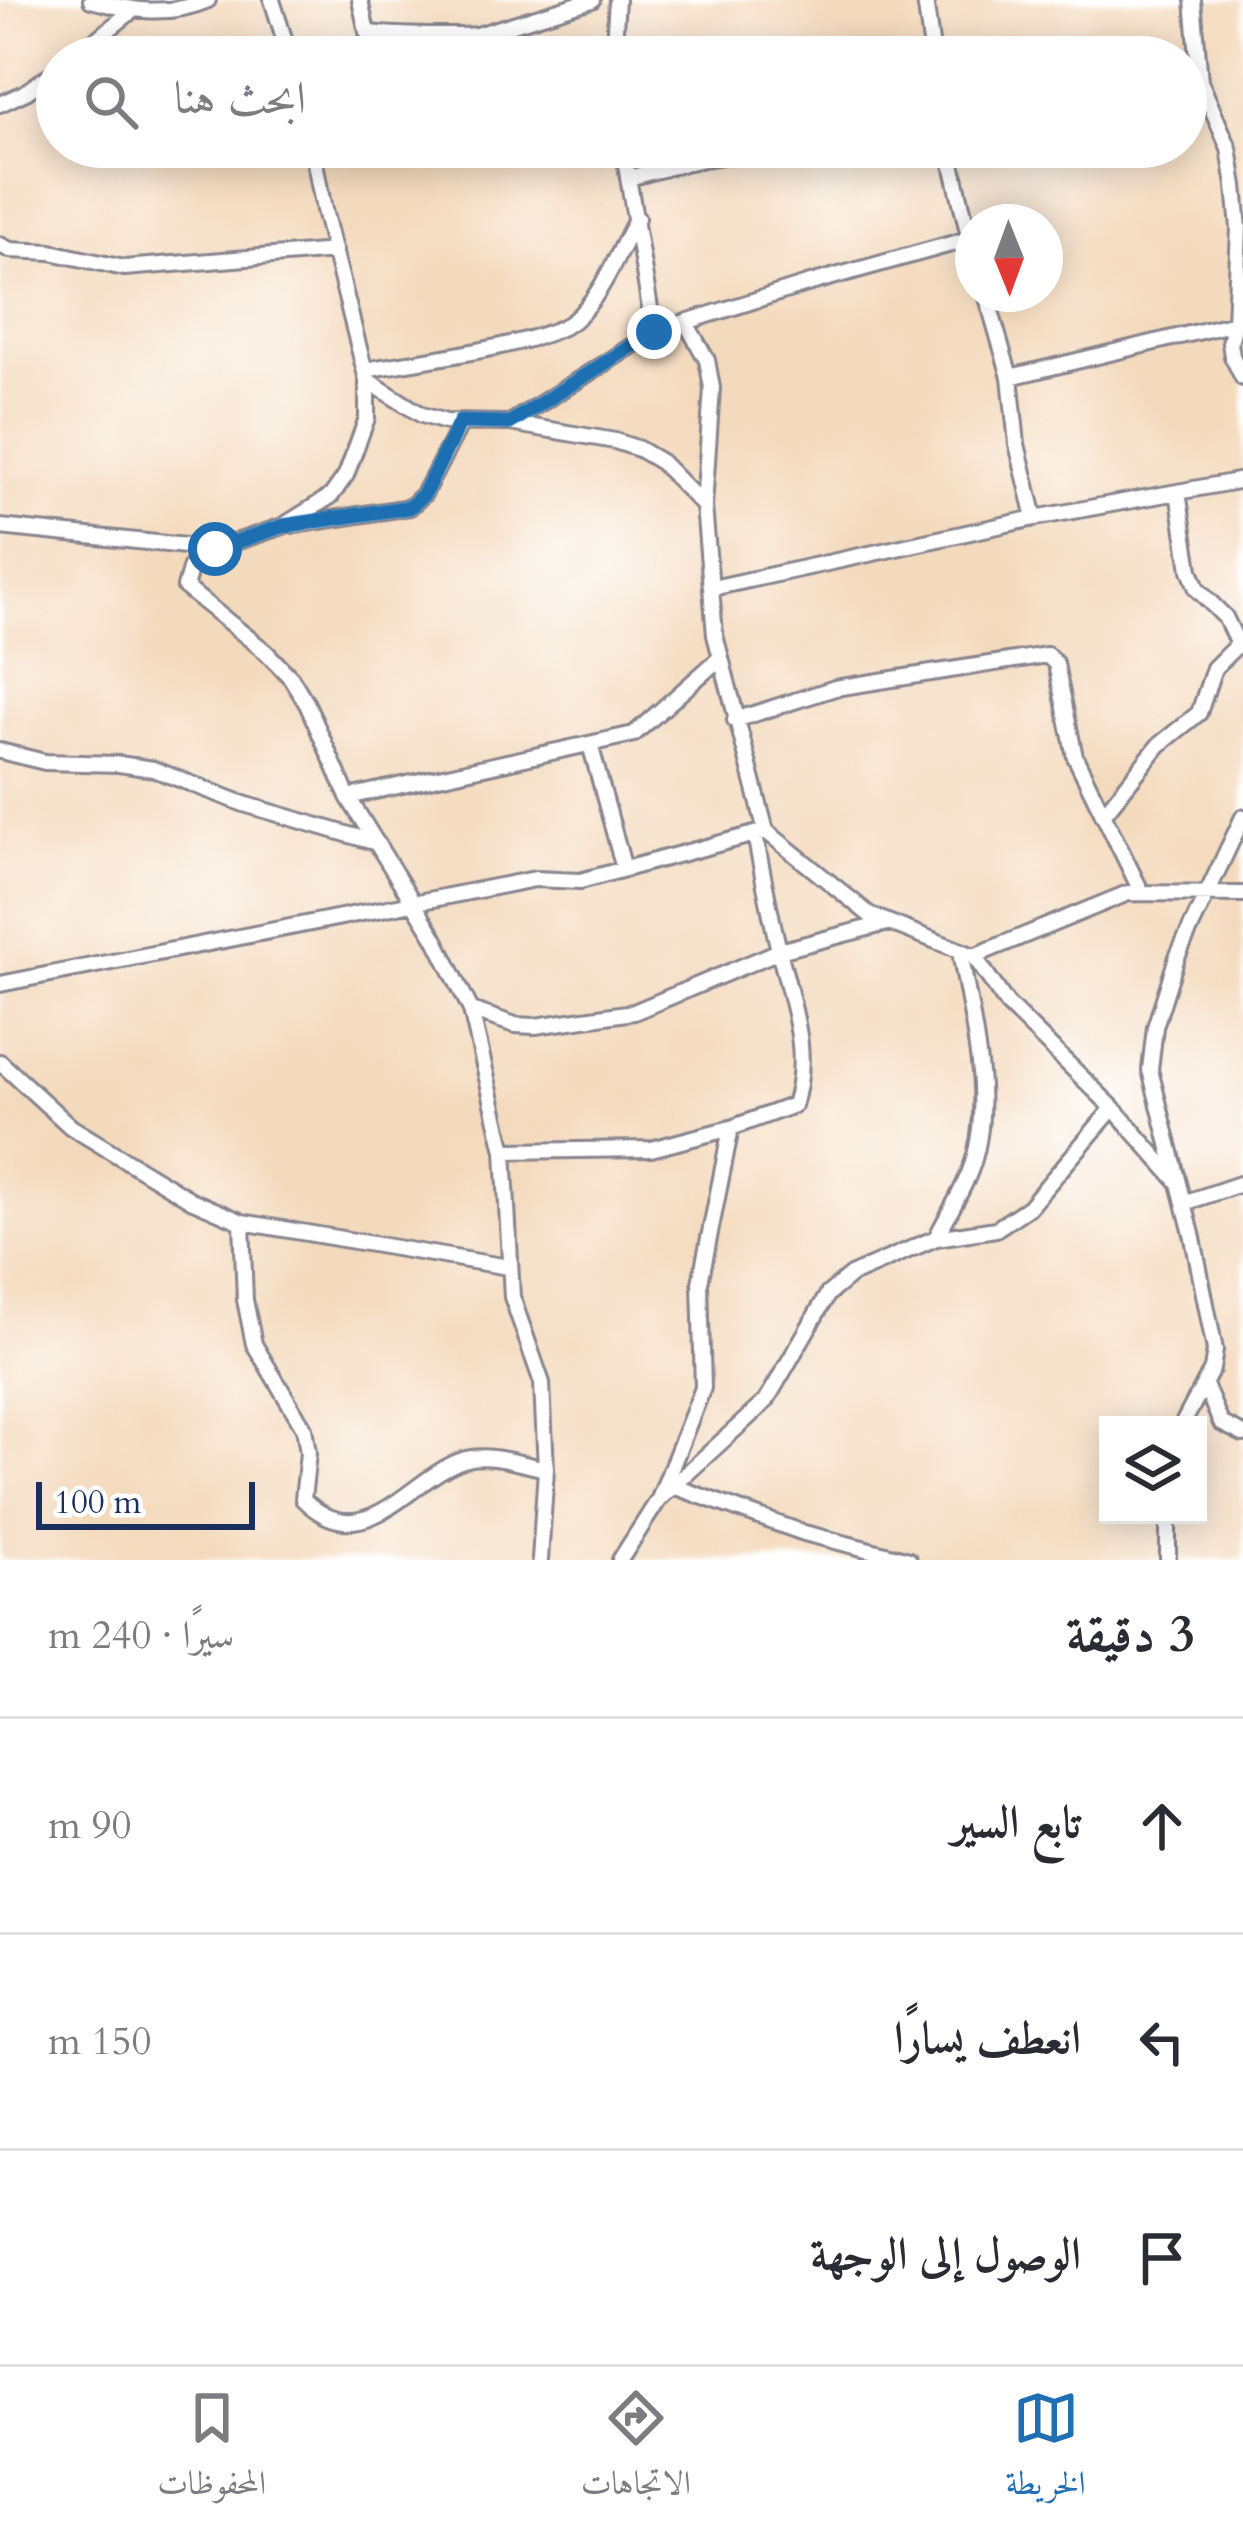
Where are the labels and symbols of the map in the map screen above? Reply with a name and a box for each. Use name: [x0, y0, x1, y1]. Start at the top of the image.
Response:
north arrow: [955, 204, 1063, 312]
route end: [627, 305, 681, 359]
route start: [188, 522, 242, 576]
scale bar: [36, 1476, 255, 1529]

